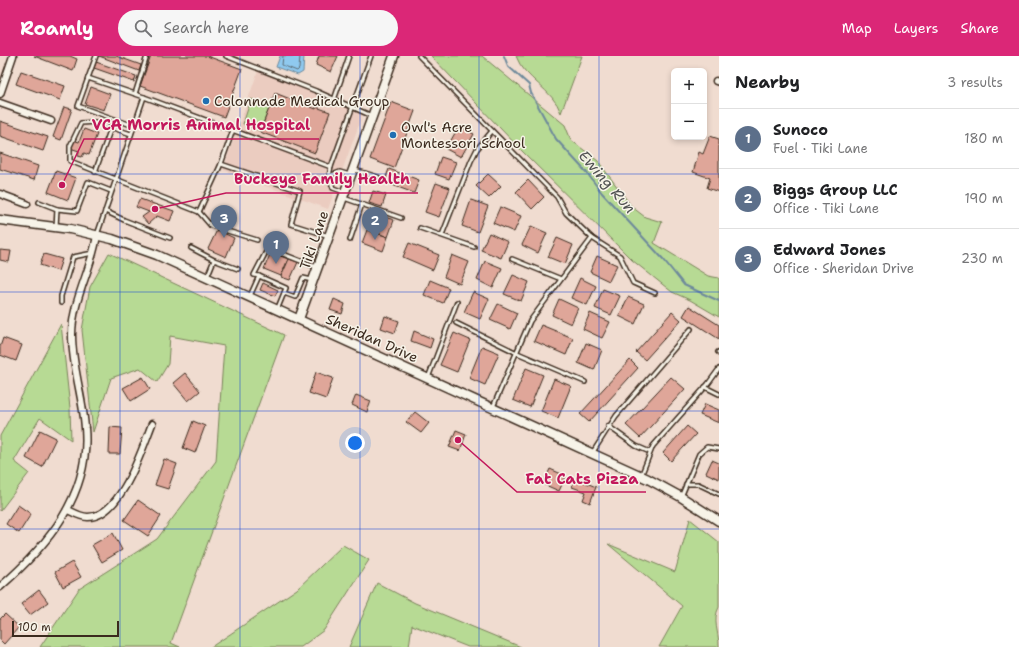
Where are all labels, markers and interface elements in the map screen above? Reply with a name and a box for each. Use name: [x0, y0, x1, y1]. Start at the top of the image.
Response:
search box: [118, 10, 398, 46]
text: Roamly: [20, 16, 94, 41]
icon: search: [132, 17, 154, 39]
text: Search here: [164, 18, 249, 38]
text: Map: [842, 19, 872, 37]
text: Layers: [894, 19, 938, 37]
text: Share: [960, 19, 999, 37]
map controls: [671, 68, 707, 140]
button: +: [671, 68, 707, 104]
text: Nearby: [735, 71, 800, 93]
text: 3 results: [947, 74, 1003, 91]
place label: Colonnade Medical Group: [214, 92, 389, 110]
marker: Colonnade Medical Group: [201, 96, 211, 106]
button: −: [671, 104, 707, 140]
callout: VCA Morris Animal Hospital: [84, 112, 319, 139]
text: VCA Morris Animal Hospital: [92, 115, 310, 135]
place label: Owl's Acre Montessori School: [401, 118, 526, 152]
text: Sunoco: [773, 120, 828, 140]
marker: Owl's Acre Montessori School: [388, 130, 398, 140]
text: 1: [745, 130, 751, 147]
text: 180 m: [964, 130, 1003, 147]
text: Fuel · Tiki Lane: [773, 140, 868, 157]
water label: Ewing Run: [574, 146, 640, 218]
callout: Buckeye Family Health: [226, 166, 418, 193]
text: Buckeye Family Health: [234, 169, 410, 189]
text: Biggs Group LLC: [773, 180, 898, 200]
text: 2: [743, 190, 753, 207]
text: 190 m: [964, 190, 1003, 207]
text: Office · Tiki Lane: [773, 200, 879, 217]
pin: 3: [211, 205, 237, 238]
pin: 2: [362, 207, 388, 240]
street label: Tiki Lane: [296, 208, 333, 272]
pin: 1: [263, 231, 289, 264]
text: Edward Jones: [773, 240, 886, 260]
text: 3: [743, 250, 753, 267]
text: 230 m: [961, 250, 1003, 267]
text: Office · Sheridan Drive: [773, 260, 914, 277]
street label: Sheridan Drive: [323, 310, 421, 366]
your location: [345, 433, 365, 453]
callout: Fat Cats Pizza: [517, 465, 646, 492]
text: Fat Cats Pizza: [526, 469, 639, 489]
scale bar: [12, 619, 119, 638]
text: 100 m: [18, 620, 51, 635]

